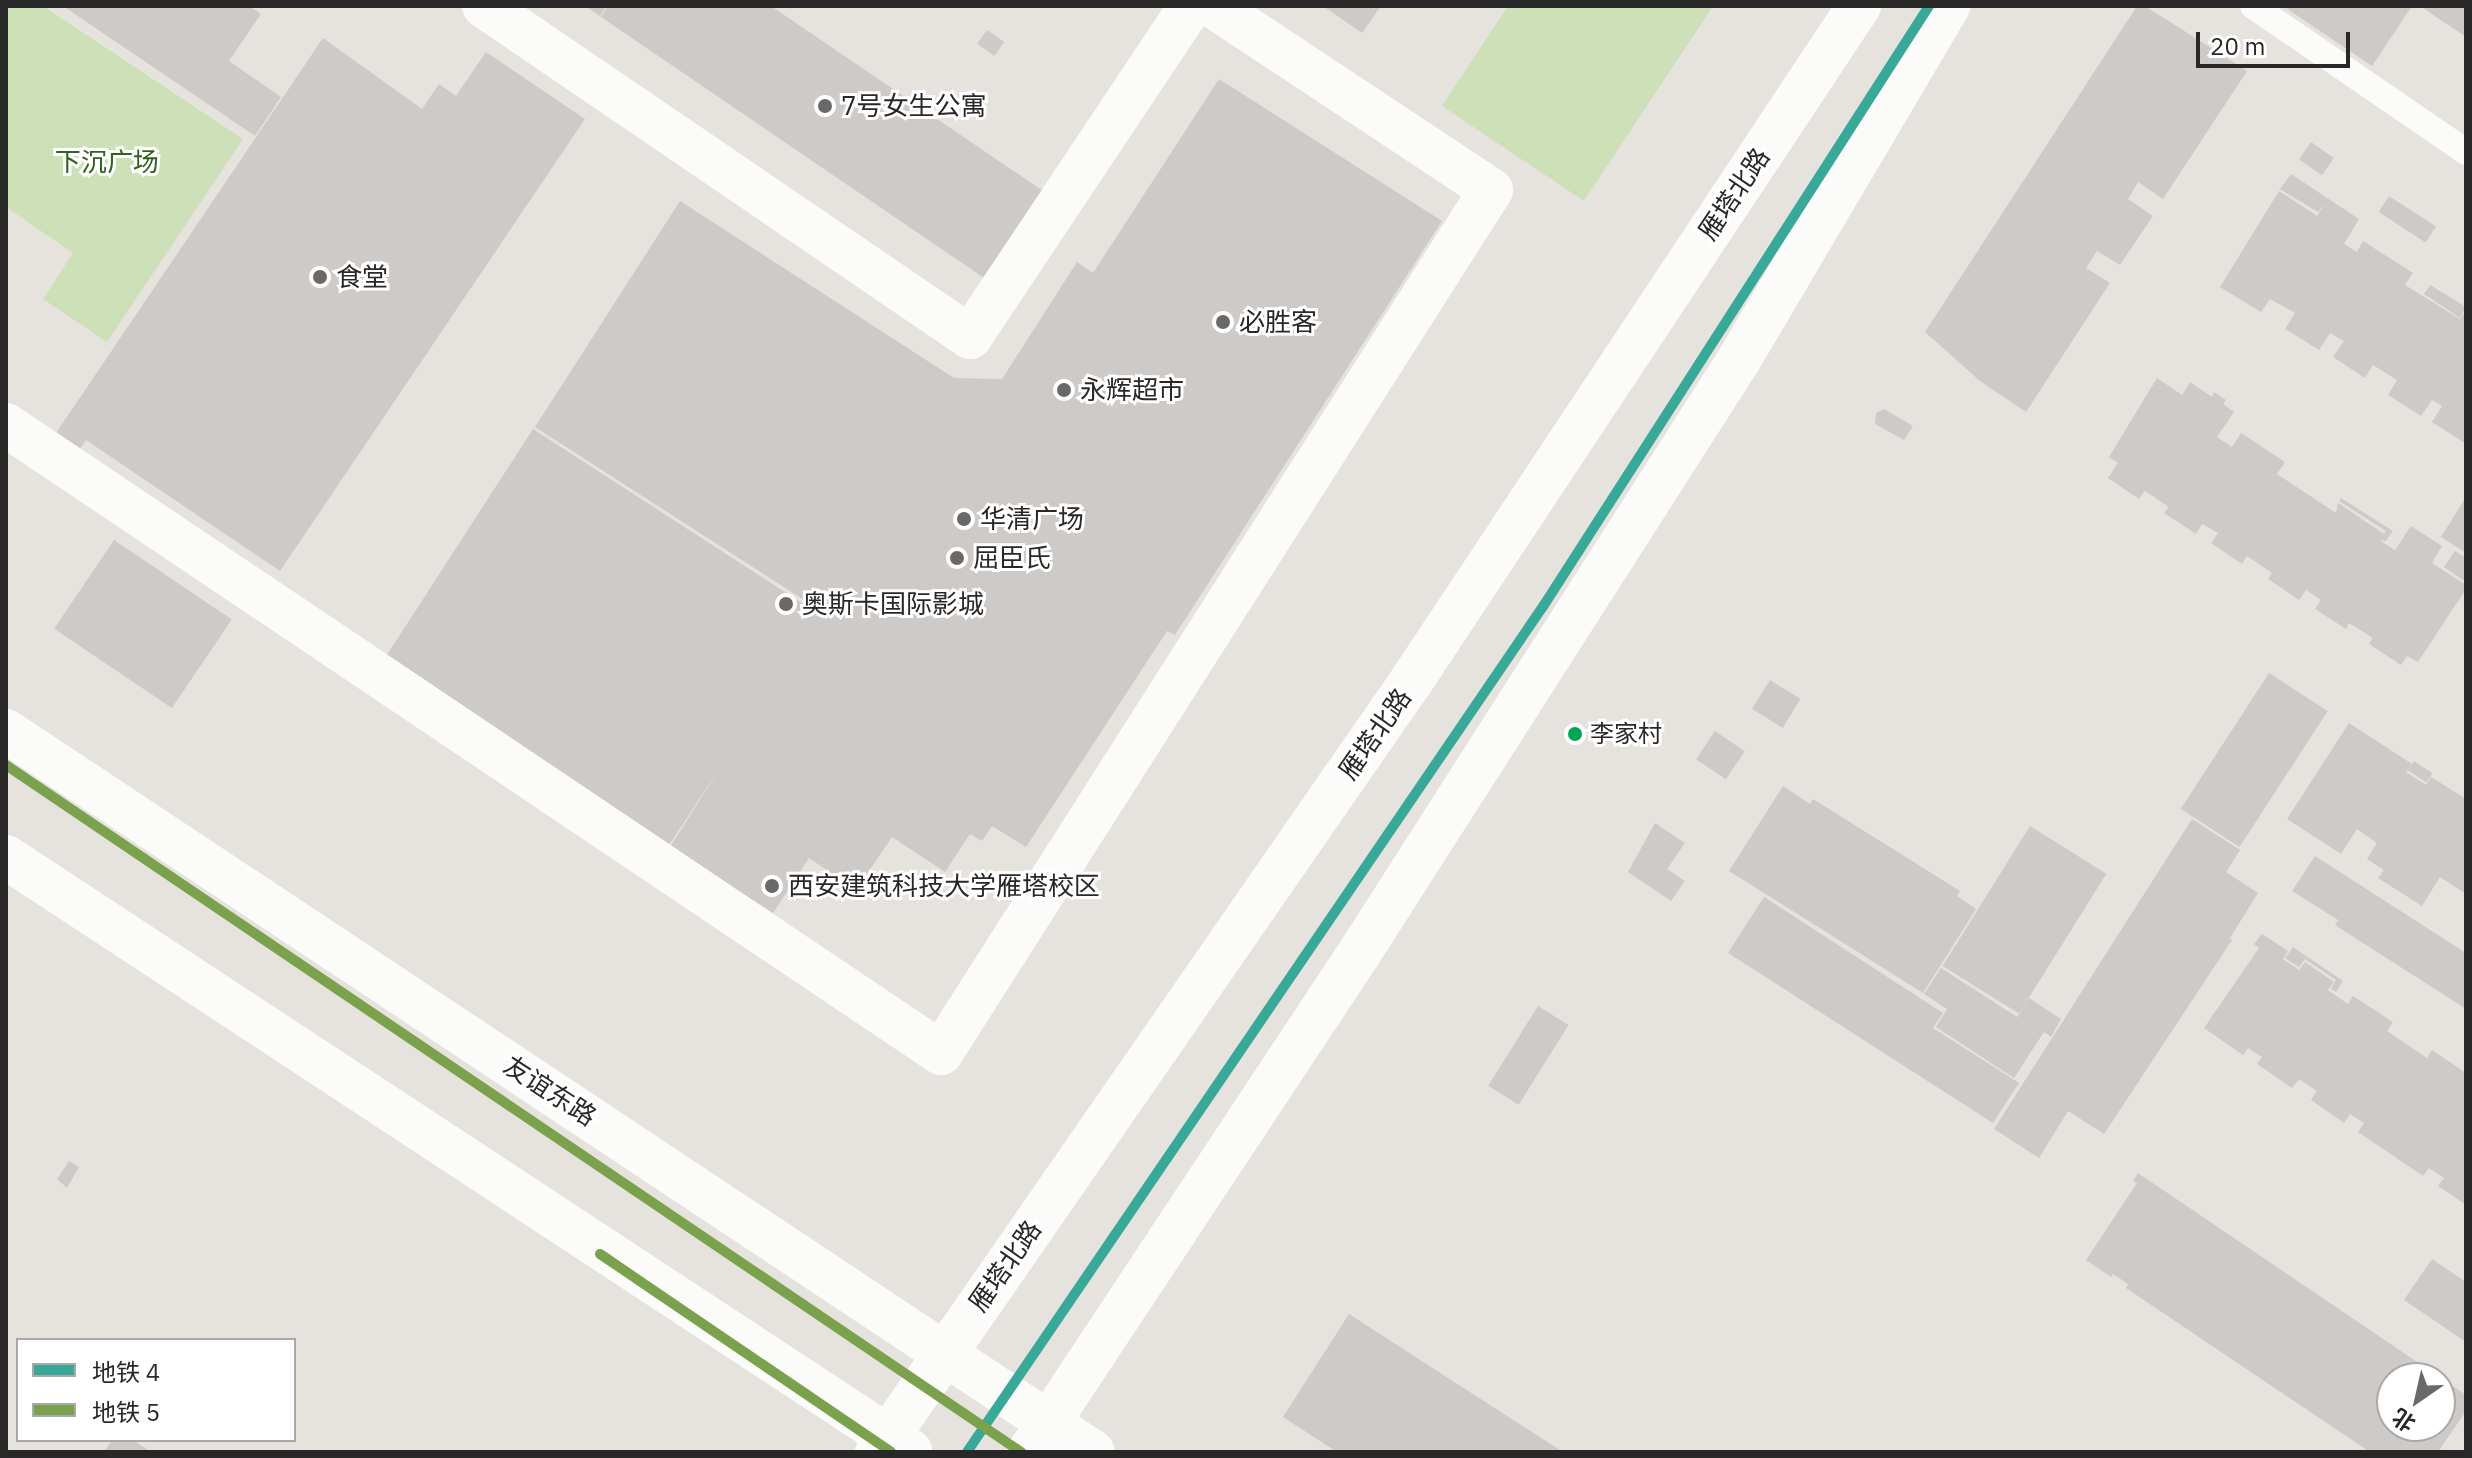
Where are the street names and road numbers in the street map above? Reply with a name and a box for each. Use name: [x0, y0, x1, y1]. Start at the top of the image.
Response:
street label: 雁塔北路: [1692, 142, 1776, 246]
street label: 雁塔北路: [1332, 682, 1418, 786]
street label: 友谊东路: [498, 1050, 602, 1132]
street label: 雁塔北路: [962, 1214, 1048, 1318]

